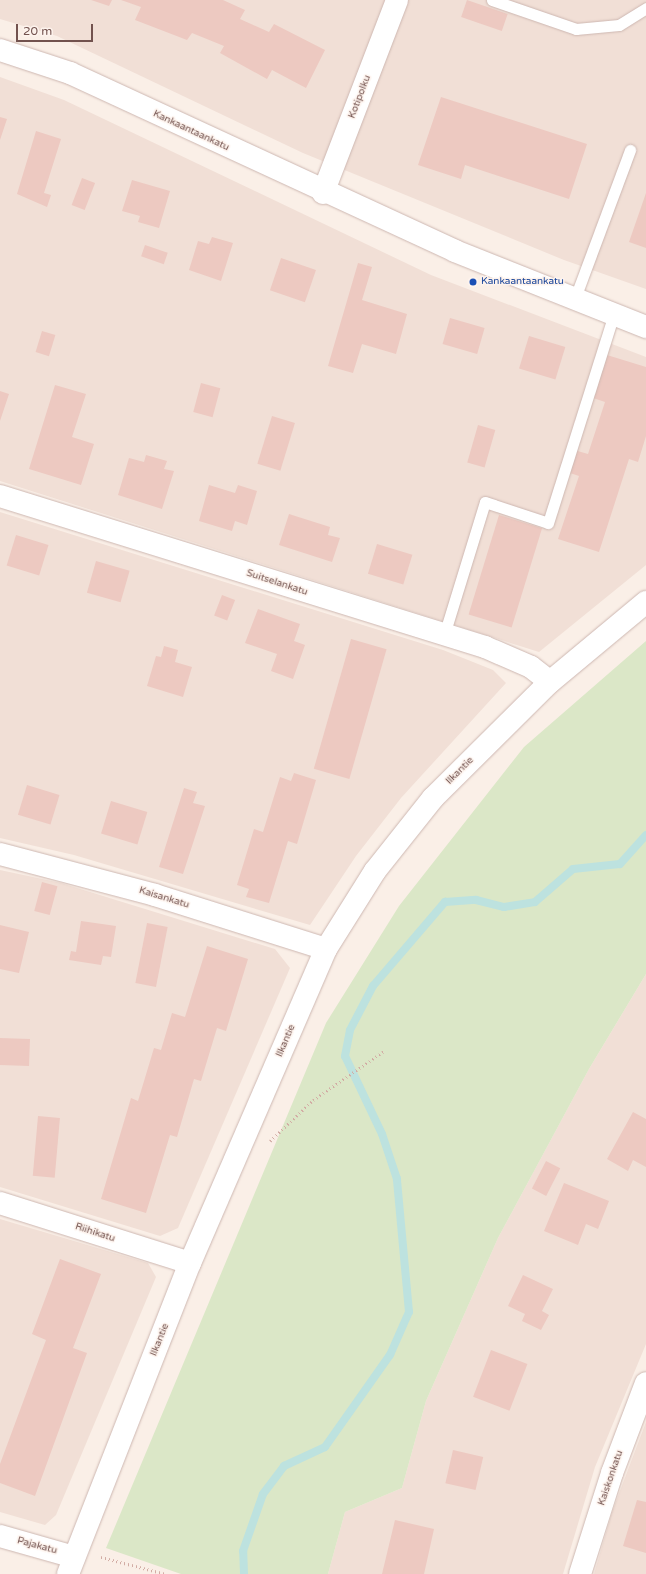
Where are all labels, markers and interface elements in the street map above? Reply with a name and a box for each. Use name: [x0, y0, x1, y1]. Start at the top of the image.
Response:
scale bar: [18, 16, 95, 42]
text: 20 m: [23, 24, 52, 38]
street label: Kotipolku: [346, 74, 374, 120]
street label: Kankaantaankatu: [151, 108, 231, 154]
place label: Kankaantaankatu: [481, 276, 564, 288]
marker: Kankaantaankatu: [468, 277, 478, 287]
street label: Suitselankatu: [245, 567, 309, 599]
street label: Ilkantie: [444, 755, 476, 787]
street label: Kaisankatu: [137, 885, 191, 911]
street label: Ilkantie: [274, 1023, 298, 1059]
street label: Riihikatu: [73, 1221, 117, 1245]
street label: Ilkantie: [148, 1322, 172, 1358]
street label: Kaiskonkatu: [596, 1449, 626, 1507]
street label: Pajakatu: [16, 1535, 58, 1557]

